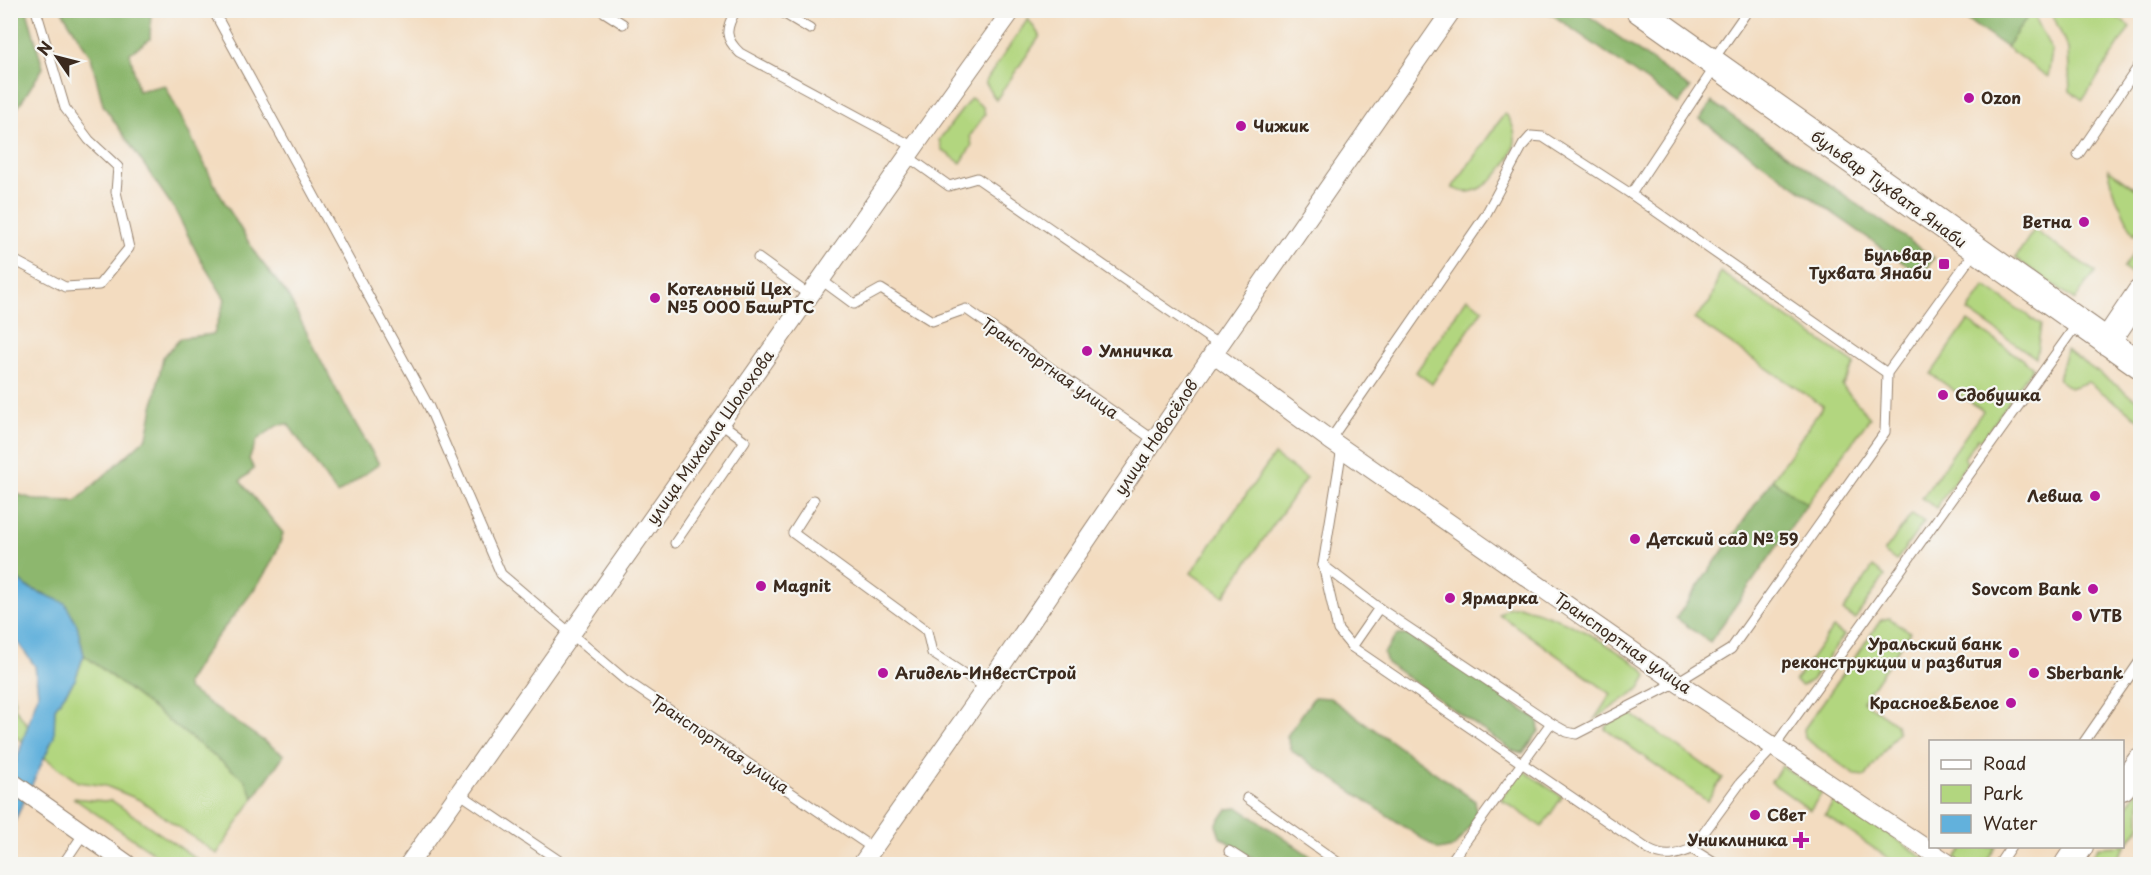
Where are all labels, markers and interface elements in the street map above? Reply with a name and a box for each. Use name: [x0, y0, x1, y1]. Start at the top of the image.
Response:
north arrow: [27, 27, 87, 87]
text: N: [30, 36, 57, 60]
place label: Ozon: [1981, 85, 2021, 109]
marker: Ozon: [1962, 91, 1976, 105]
place label: Чижик: [1253, 113, 1310, 137]
marker: Чижик: [1234, 119, 1248, 133]
street label: бульвар Тухвата Янаби: [1807, 123, 1973, 253]
place label: Ветна: [2022, 209, 2072, 233]
marker: Ветна: [2077, 215, 2091, 229]
place label: Бульвар Тухвата Янаби: [1809, 242, 1932, 284]
marker: Бульвар Тухвата Янаби: [1937, 257, 1951, 271]
place label: Котельный Цех №5 ООО БашРТС: [667, 276, 814, 318]
marker: Котельный Цех №5 ООО БашРТС: [648, 291, 662, 305]
street label: Транспортная улица: [977, 311, 1124, 424]
place label: Умничка: [1098, 338, 1173, 362]
street label: улица Михаила Шолохова: [640, 344, 779, 529]
marker: Умничка: [1080, 344, 1094, 358]
street label: улица Новосёлов: [1107, 374, 1203, 499]
place label: Сдобушка: [1955, 382, 2041, 406]
marker: Сдобушка: [1936, 388, 1950, 402]
place label: Левша: [2027, 483, 2083, 507]
marker: Левша: [2088, 489, 2102, 503]
place label: Детский сад № 59: [1646, 526, 1799, 550]
marker: Детский сад № 59: [1628, 532, 1642, 546]
place label: Magnit: [773, 573, 832, 597]
place label: Sovcom Bank: [1971, 576, 2081, 600]
marker: Magnit: [754, 579, 768, 593]
marker: Sovcom Bank: [2086, 582, 2100, 596]
place label: Ярмарка: [1461, 585, 1539, 609]
street label: Транспортная улица: [1550, 586, 1697, 699]
marker: Ярмарка: [1443, 591, 1457, 605]
place label: VTB: [2089, 603, 2122, 627]
marker: VTB: [2070, 609, 2084, 623]
place label: Уральский банк реконструкции и развития: [1781, 631, 2003, 673]
marker: Уральский банк реконструкции и развития: [2007, 646, 2021, 660]
place label: Агидель-ИнвестСтрой: [895, 660, 1076, 684]
place label: Sberbank: [2046, 660, 2124, 684]
marker: Агидель-ИнвестСтрой: [876, 666, 890, 680]
marker: Sberbank: [2027, 666, 2041, 680]
street label: Транспортная улица: [646, 688, 795, 799]
place label: Красное&Белое: [1869, 690, 1999, 714]
marker: Красное&Белое: [2004, 696, 2018, 710]
legend: [1929, 740, 2124, 848]
text: Road: [1983, 749, 2027, 776]
text: Park: [1983, 779, 2023, 806]
place label: Свет: [1767, 802, 1806, 826]
marker: Свет: [1748, 808, 1762, 822]
text: Water: [1983, 809, 2038, 836]
place label: Униклиника: [1687, 827, 1788, 851]
marker: Униклиника: [1792, 831, 1810, 849]

